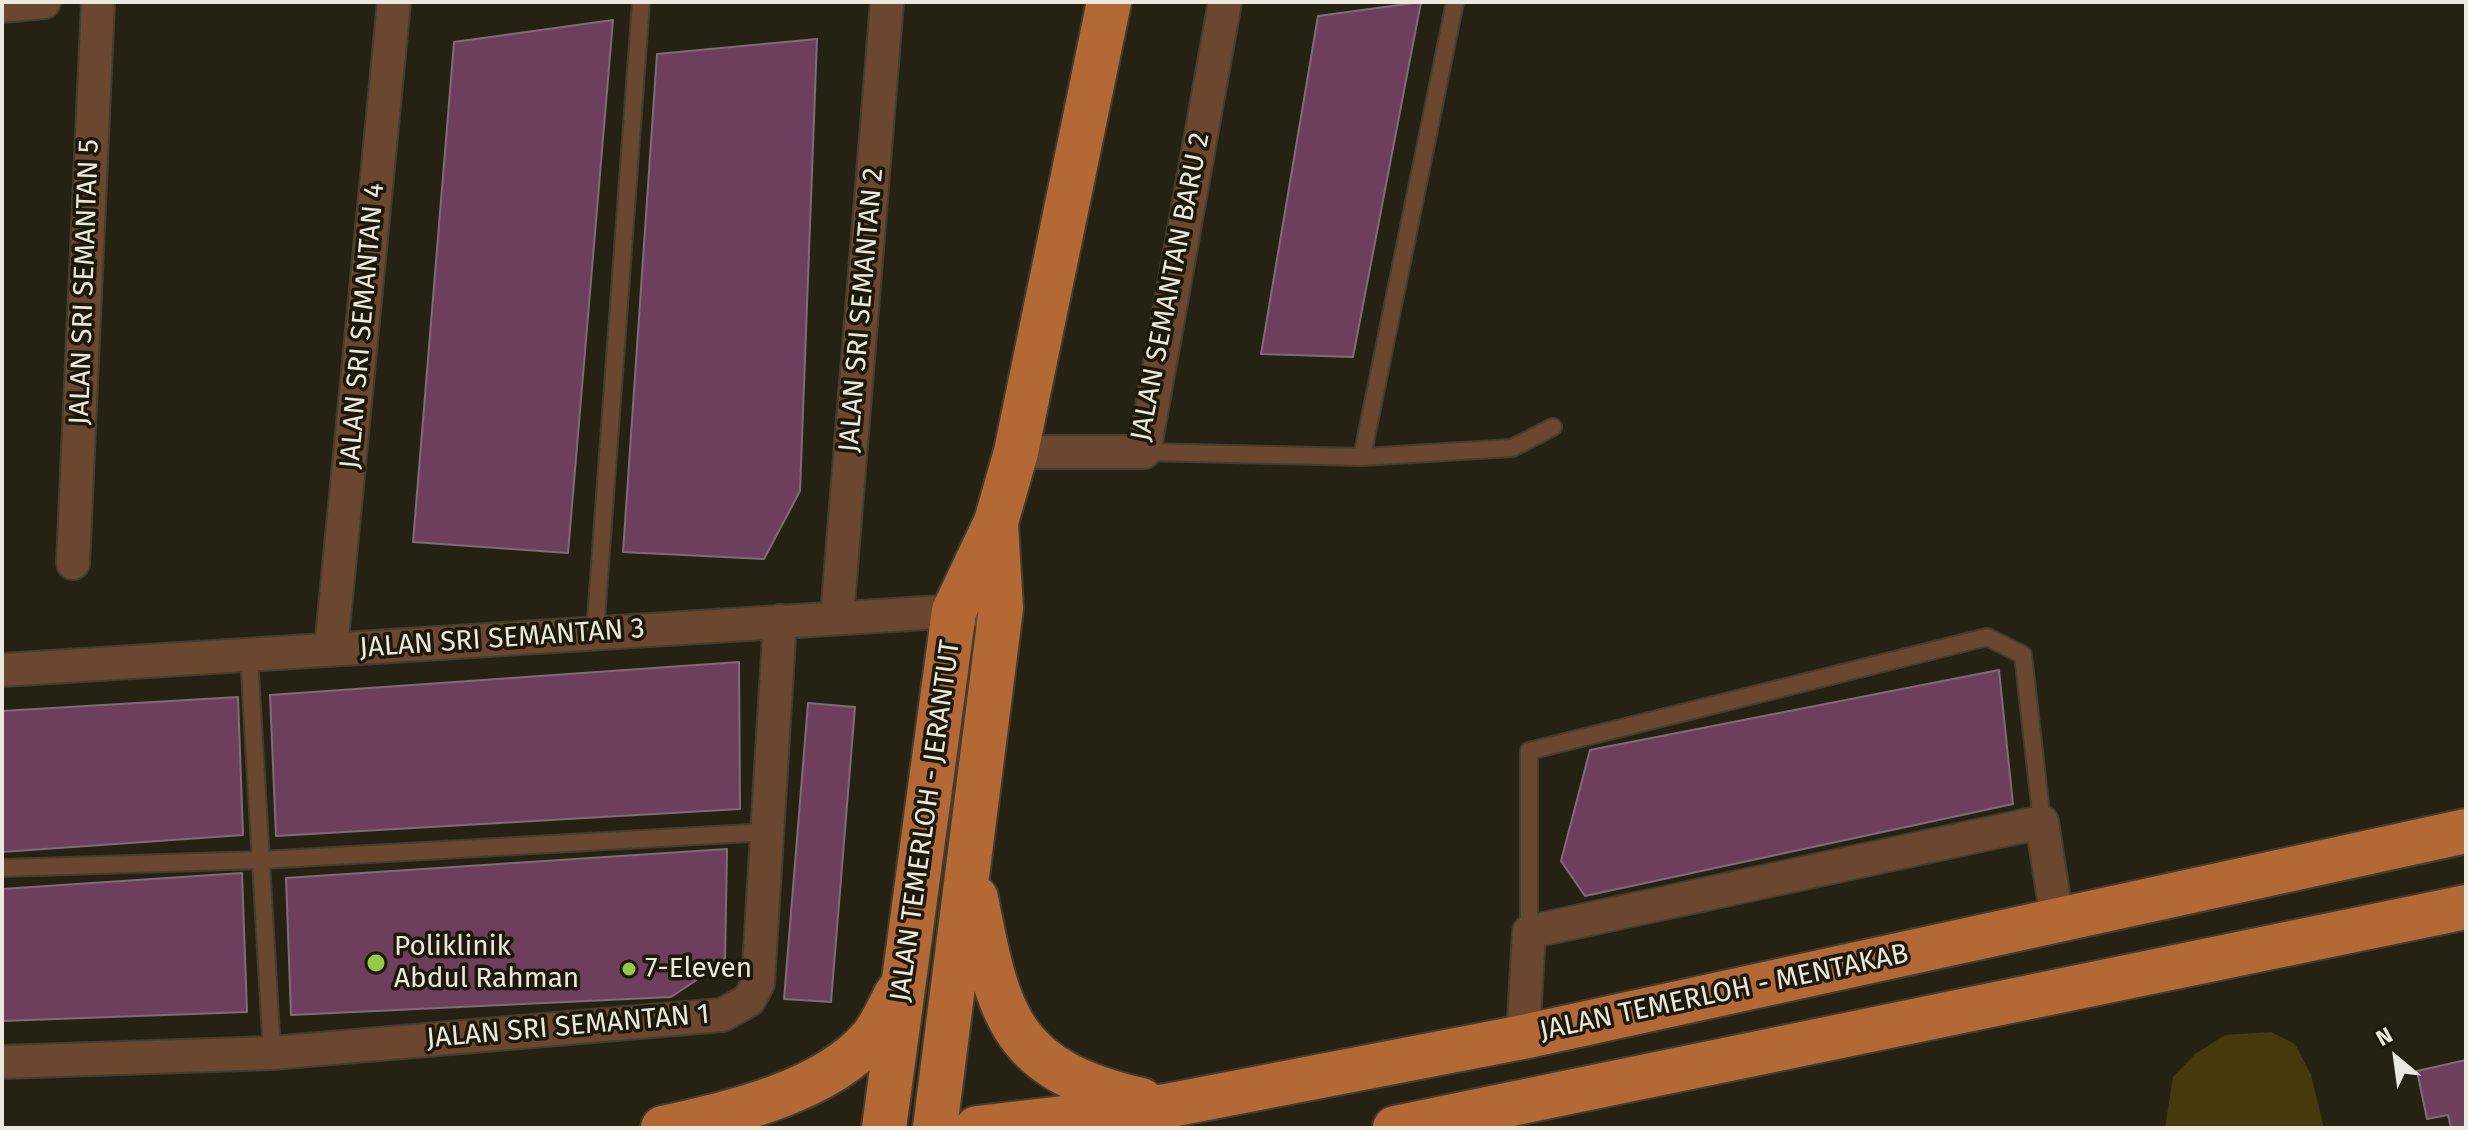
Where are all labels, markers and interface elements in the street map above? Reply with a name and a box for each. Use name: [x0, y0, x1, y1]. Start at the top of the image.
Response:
street label: JALAN SEMANTAN BARU 2: [1125, 130, 1217, 444]
street label: JALAN SRI SEMANTAN 5: [63, 139, 107, 425]
street label: JALAN SRI SEMANTAN 2: [833, 166, 891, 454]
street label: JALAN SRI SEMANTAN 4: [334, 182, 392, 470]
street label: JALAN SRI SEMANTAN 3: [358, 612, 646, 666]
street label: JALAN TEMERLOH - JERANTUT: [884, 638, 968, 1004]
place label: Poliklinik Abdul Rahman: [394, 930, 579, 996]
street label: JALAN TEMERLOH - MENTAKAB: [1537, 937, 1911, 1049]
marker: Poliklinik Abdul Rahman: [365, 952, 387, 974]
place label: 7-Eleven: [645, 952, 752, 986]
marker: 7-Eleven: [620, 960, 638, 978]
street label: JALAN SRI SEMANTAN 1: [425, 998, 711, 1056]
north arrow: [2356, 1018, 2436, 1098]
text: N: [2371, 1021, 2397, 1052]

